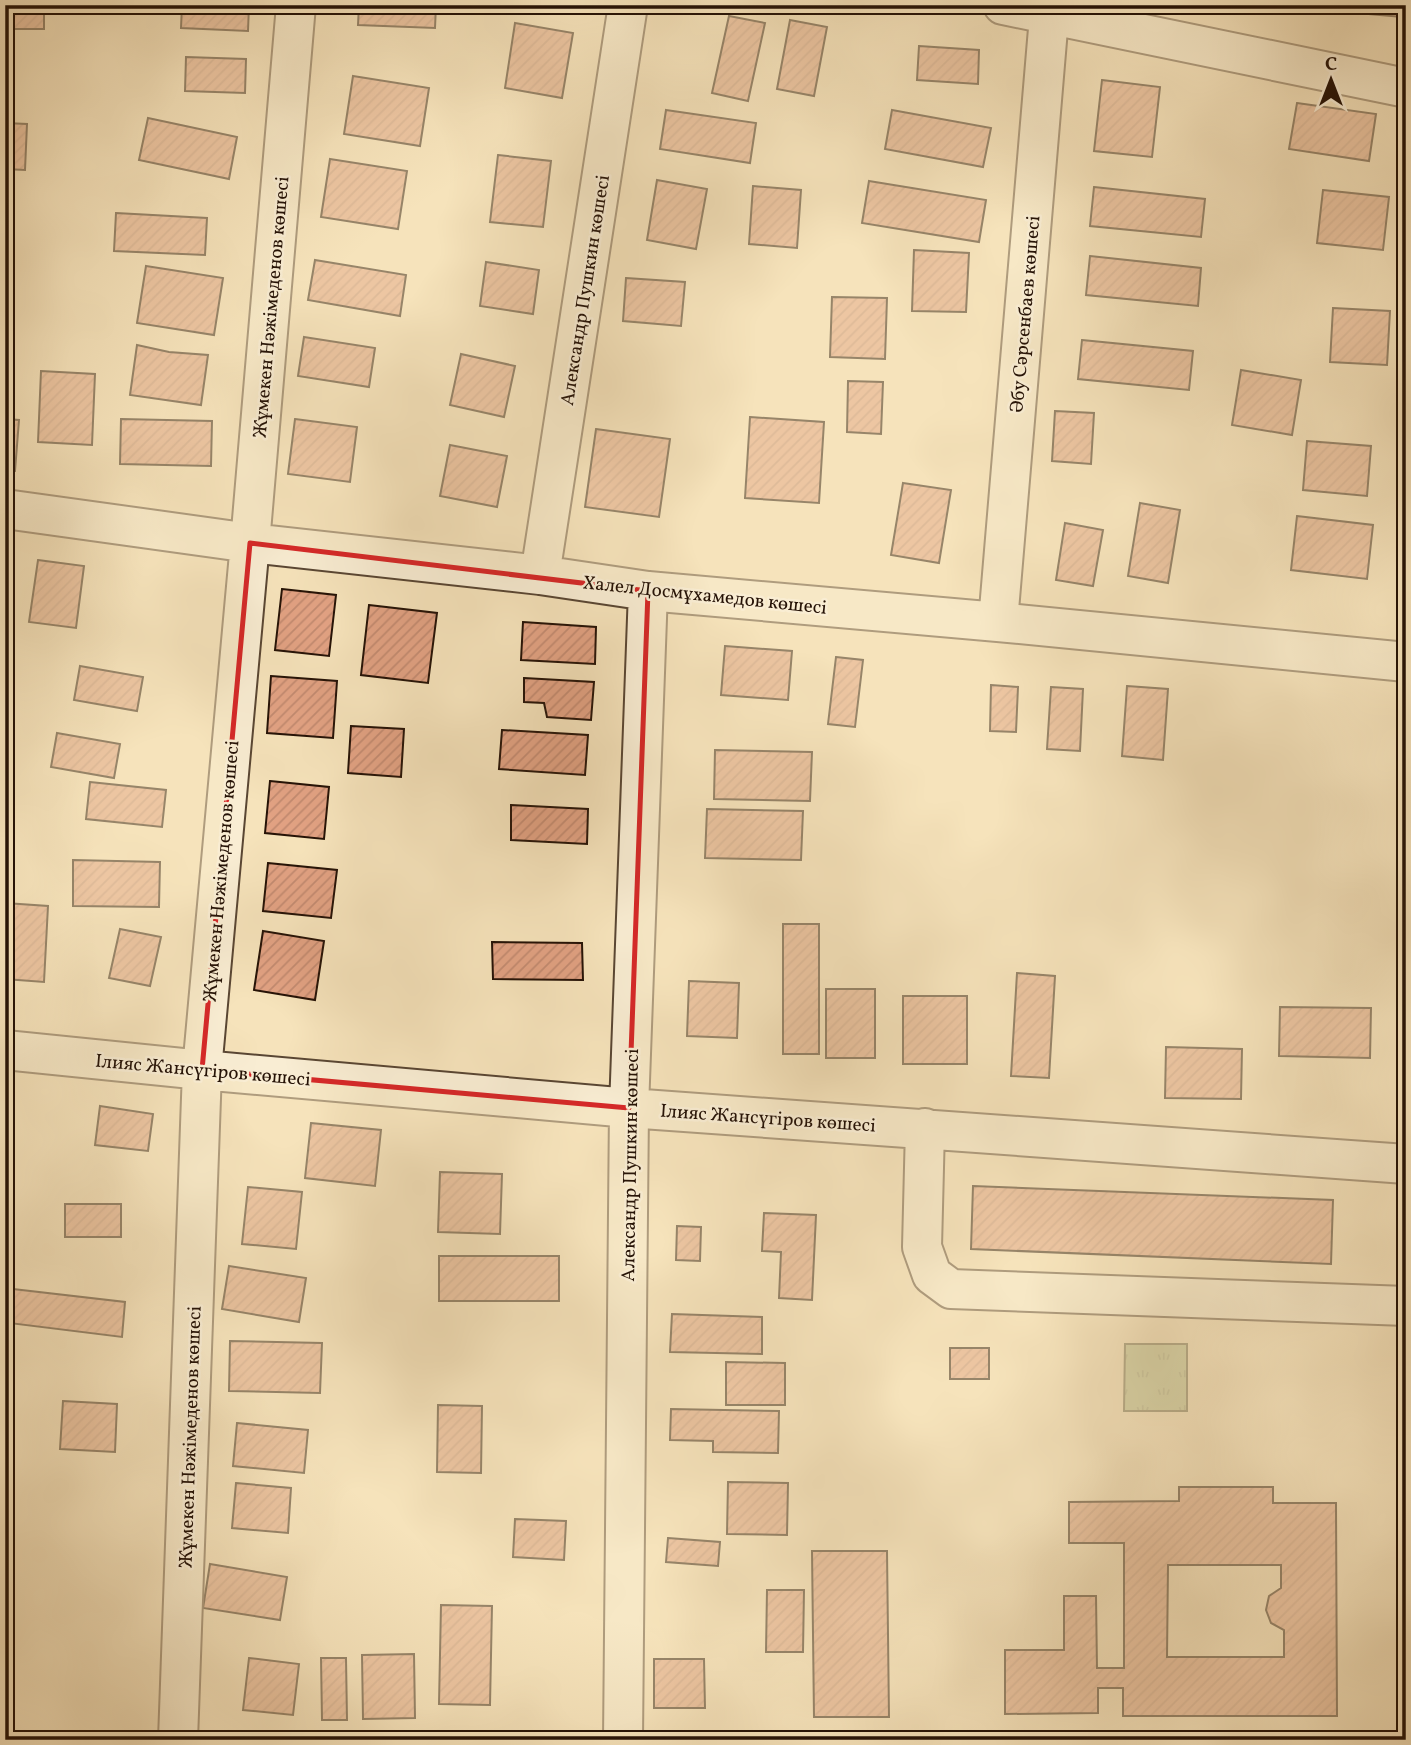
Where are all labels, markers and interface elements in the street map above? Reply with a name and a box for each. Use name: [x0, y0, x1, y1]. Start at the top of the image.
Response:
north arrow: [1296, 46, 1366, 116]
text: С: [1325, 52, 1337, 78]
street label: Александр Пушкин көшесі: [555, 173, 617, 408]
street label: Жұмекен Нәжімеденов көшесі: [248, 175, 296, 439]
street label: Әбу Сәрсенбаев көшесі: [1004, 214, 1048, 414]
street label: Халел Досмұхамедов көшесі: [581, 570, 828, 622]
street label: Жұмекен Нәжімеденов көшесі: [198, 739, 246, 1003]
street label: Александр Пушкин көшесі: [616, 1048, 646, 1282]
street label: Ілияс Жансүгіров көшесі: [94, 1049, 312, 1093]
street label: Ілияс Жансүгіров көшесі: [659, 1098, 877, 1140]
street label: Жұмекен Нәжімеденов көшесі: [173, 1305, 209, 1569]

